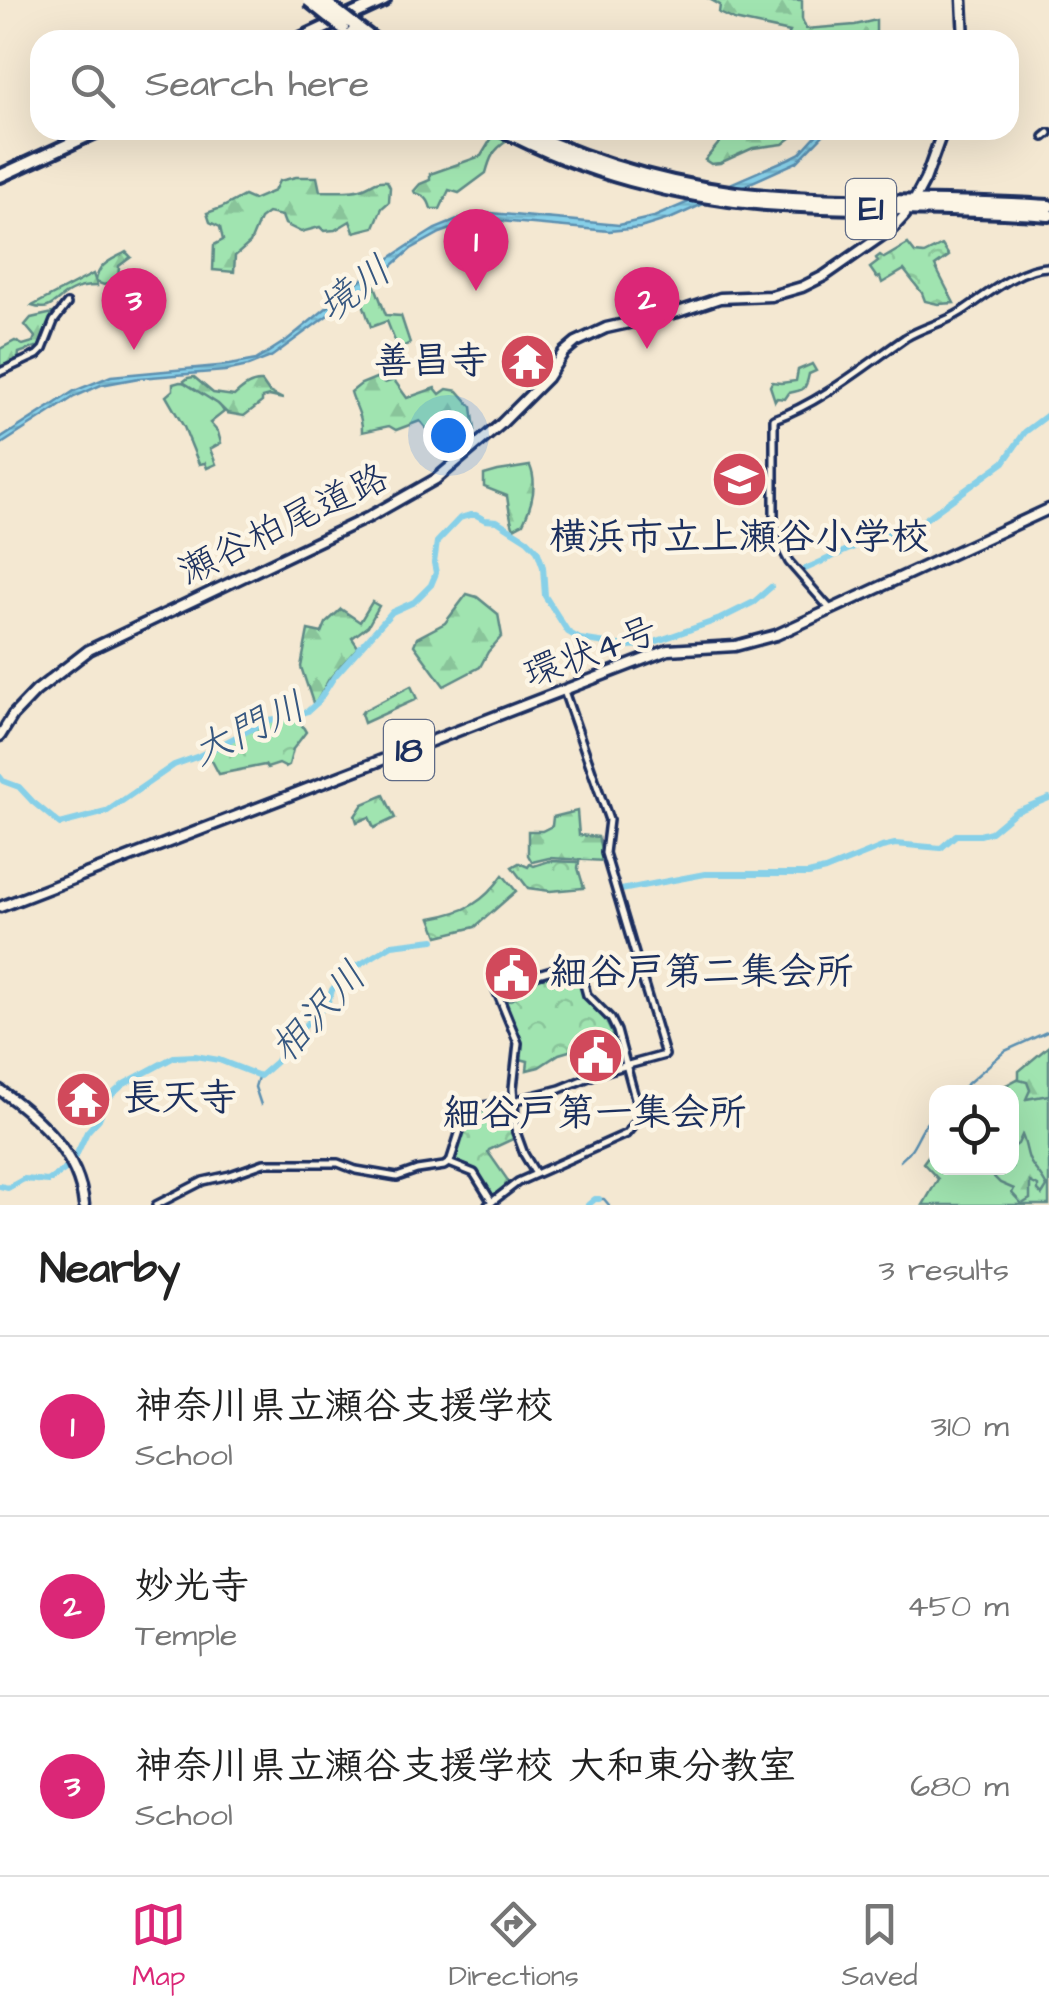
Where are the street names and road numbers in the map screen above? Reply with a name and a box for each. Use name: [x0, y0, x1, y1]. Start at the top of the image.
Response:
road number: E1: [846, 179, 896, 239]
street label: 瀬谷柏尾道路: [170, 452, 398, 598]
street label: 環状4号: [516, 605, 666, 701]
road number: 18: [384, 720, 434, 780]

